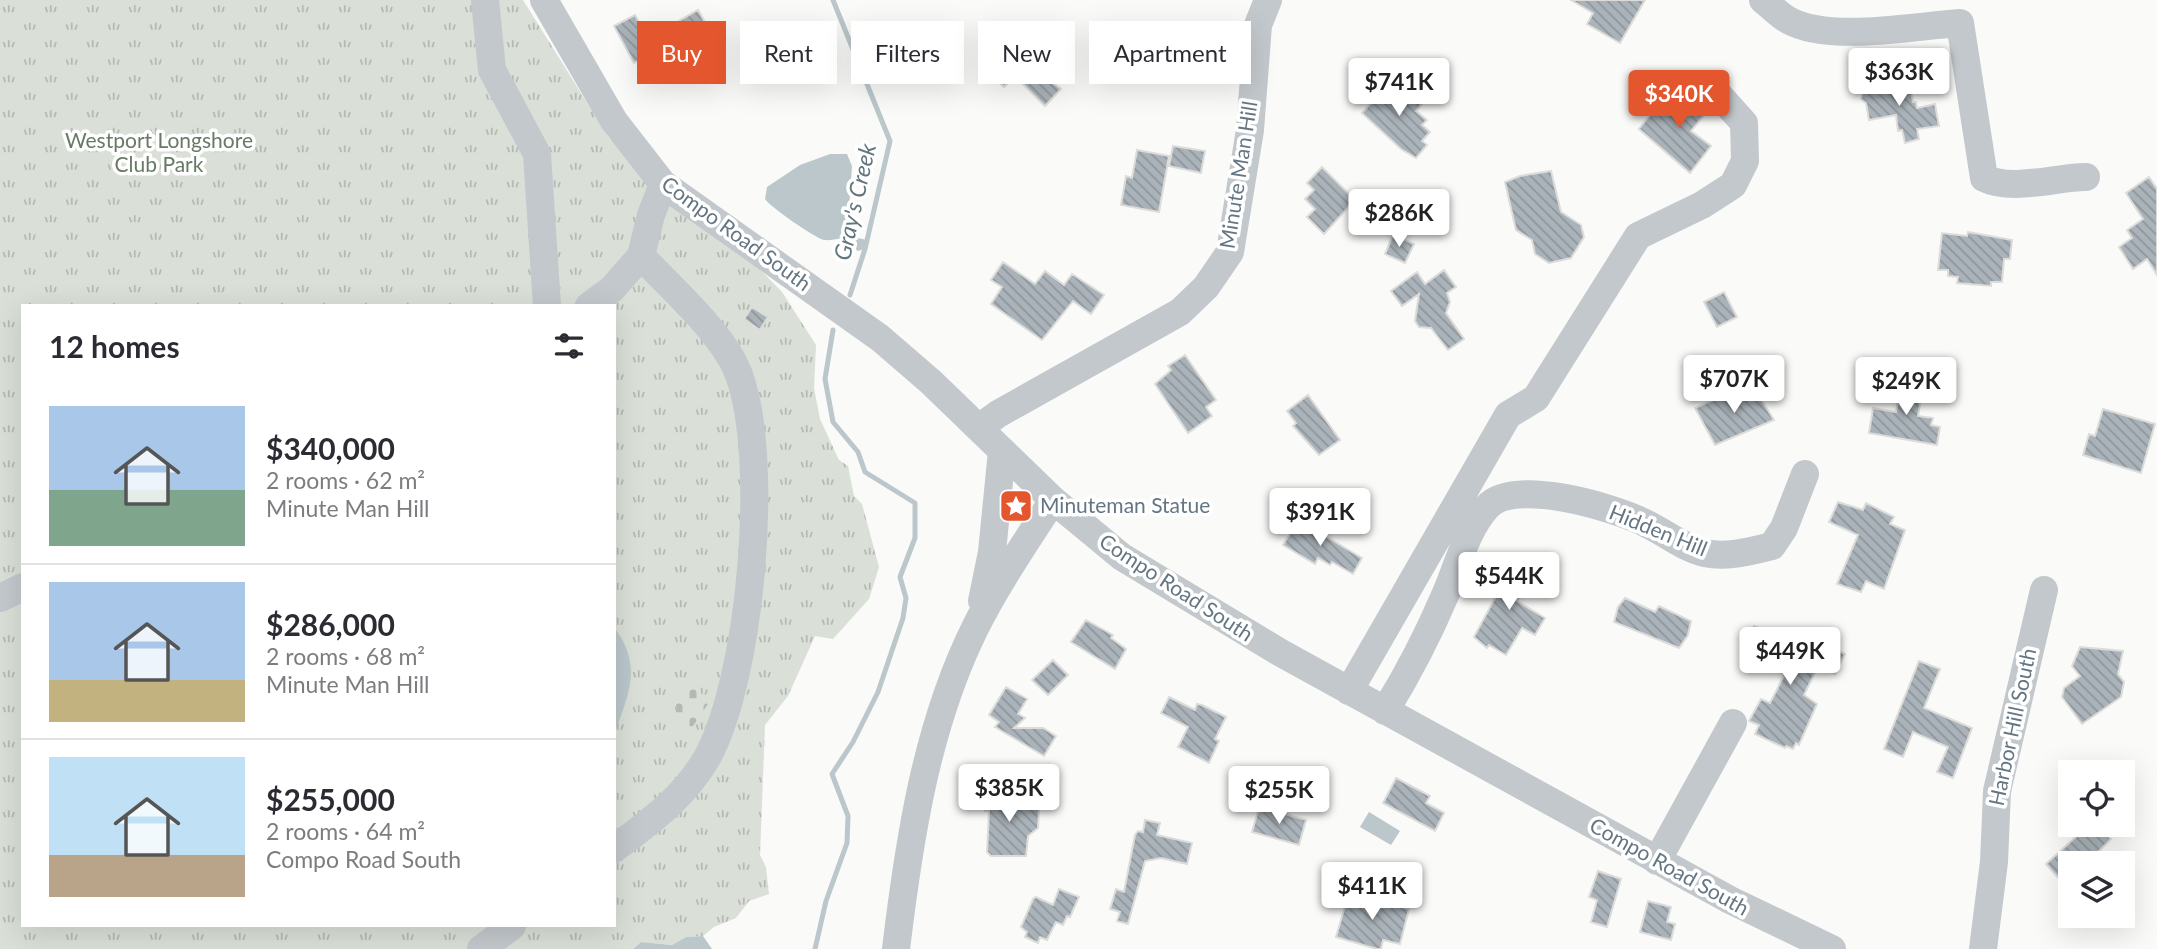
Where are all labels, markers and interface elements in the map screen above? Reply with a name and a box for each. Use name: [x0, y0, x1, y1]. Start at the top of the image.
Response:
chip: Buy: [637, 21, 726, 84]
chip: Rent: [740, 21, 837, 84]
chip: Filters: [851, 21, 964, 84]
chip: New: [978, 21, 1075, 84]
chip: Apartment: [1089, 21, 1251, 84]
pin: $363K: [1850, 48, 1948, 108]
text: $363K: [1864, 57, 1934, 85]
pin: $741K: [1350, 58, 1448, 118]
text: $741K: [1364, 67, 1434, 95]
pin: $340K: [1630, 71, 1728, 130]
text: $340K: [1644, 79, 1714, 107]
street label: Minute Man Hill: [1213, 99, 1262, 250]
park label: Westport Longshore Club Park: [65, 127, 253, 176]
water label: Gray's Creek: [827, 140, 881, 263]
street label: Compo Road South: [657, 170, 816, 295]
pin: $286K: [1350, 190, 1448, 249]
text: $286K: [1364, 198, 1434, 226]
icon: filters: [550, 327, 588, 365]
text: 12 homes: [49, 328, 180, 364]
pin: $707K: [1685, 356, 1783, 415]
pin: $249K: [1857, 358, 1955, 417]
text: $707K: [1699, 364, 1769, 392]
text: $249K: [1871, 366, 1941, 394]
text: $340,000: [266, 430, 395, 466]
icon: home: [105, 434, 189, 518]
text: 2 rooms · 62 m²: [266, 466, 425, 494]
place icon: Minuteman Statue: [997, 487, 1035, 525]
pin: $391K: [1271, 489, 1369, 548]
place label: Minuteman Statue: [1040, 492, 1210, 517]
text: Minute Man Hill: [266, 494, 430, 522]
text: $391K: [1285, 497, 1355, 525]
street label: Hidden Hill: [1606, 499, 1711, 561]
street label: Compo Road South: [1095, 528, 1258, 646]
pin: $544K: [1460, 552, 1558, 612]
text: $544K: [1474, 561, 1544, 589]
text: $286,000: [266, 606, 395, 642]
icon: home: [105, 610, 189, 694]
pin: $449K: [1741, 628, 1839, 687]
text: $449K: [1755, 636, 1825, 664]
text: 2 rooms · 68 m²: [266, 642, 425, 670]
street label: Harbor Hill South: [1983, 646, 2040, 808]
text: Minute Man Hill: [266, 670, 430, 698]
map controls: [2058, 760, 2135, 928]
button: locate: [2058, 760, 2135, 837]
pin: $385K: [960, 764, 1058, 824]
pin: $255K: [1230, 766, 1328, 826]
text: $385K: [974, 773, 1044, 801]
text: $255K: [1244, 775, 1314, 803]
text: $255,000: [266, 781, 395, 817]
icon: home: [105, 785, 189, 869]
street label: Compo Road South: [1586, 812, 1754, 920]
text: 2 rooms · 64 m²: [266, 817, 425, 845]
text: Compo Road South: [266, 845, 461, 873]
button: layers: [2058, 851, 2135, 928]
pin: $411K: [1323, 862, 1421, 922]
text: $411K: [1337, 871, 1407, 899]

